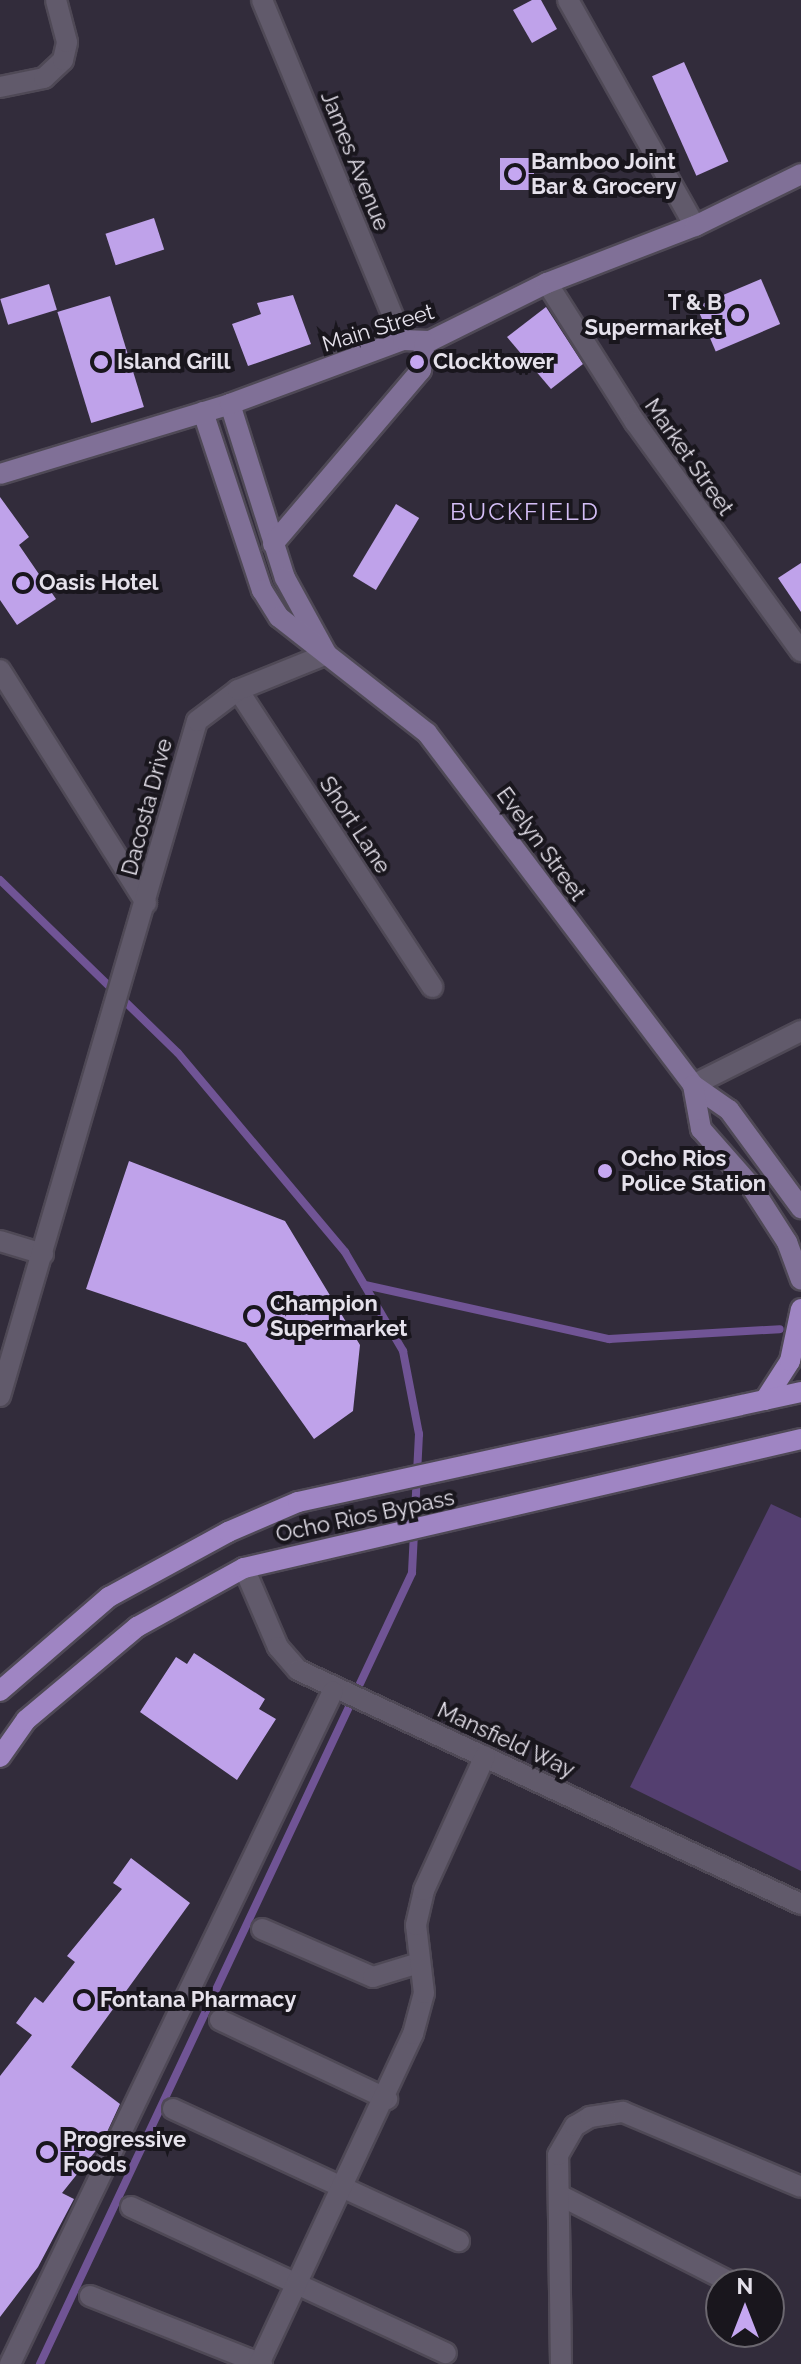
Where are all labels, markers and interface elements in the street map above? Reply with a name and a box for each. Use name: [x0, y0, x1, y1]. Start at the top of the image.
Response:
street label: James Avenue: [315, 87, 395, 235]
place label: Bamboo Joint Bar & Grocery: [531, 148, 677, 200]
marker: Bamboo Joint Bar & Grocery: [506, 165, 524, 183]
place label: T & B Supermarket: [585, 289, 722, 340]
street label: Main Street: [319, 299, 437, 357]
marker: T & B Supermarket: [729, 306, 747, 324]
place label: Island Grill: [117, 349, 230, 375]
place label: Clocktower: [433, 349, 554, 375]
marker: Island Grill: [92, 353, 110, 371]
marker: Clocktower: [408, 353, 426, 371]
street label: Market Street: [639, 393, 739, 521]
district label: BUCKFIELD: [450, 498, 600, 526]
place label: Oasis Hotel: [39, 570, 159, 596]
marker: Oasis Hotel: [14, 574, 32, 592]
street label: Dacosta Drive: [116, 736, 178, 878]
street label: Short Lane: [314, 771, 396, 879]
street label: Evelyn Street: [491, 782, 591, 906]
place label: Ocho Rios Police Station: [621, 1145, 766, 1196]
marker: Ocho Rios Police Station: [596, 1162, 614, 1180]
place label: Champion Supermarket: [270, 1290, 407, 1342]
marker: Champion Supermarket: [245, 1307, 263, 1325]
street label: Ocho Rios Bypass: [273, 1484, 457, 1548]
street label: Mansfield Way: [433, 1696, 579, 1784]
place label: Fontana Pharmacy: [100, 1987, 296, 2013]
marker: Fontana Pharmacy: [75, 1991, 93, 2009]
place label: Progressive Foods: [63, 2126, 186, 2178]
marker: Progressive Foods: [38, 2143, 56, 2161]
north arrow: [705, 2268, 785, 2348]
text: N: [737, 2273, 753, 2299]

